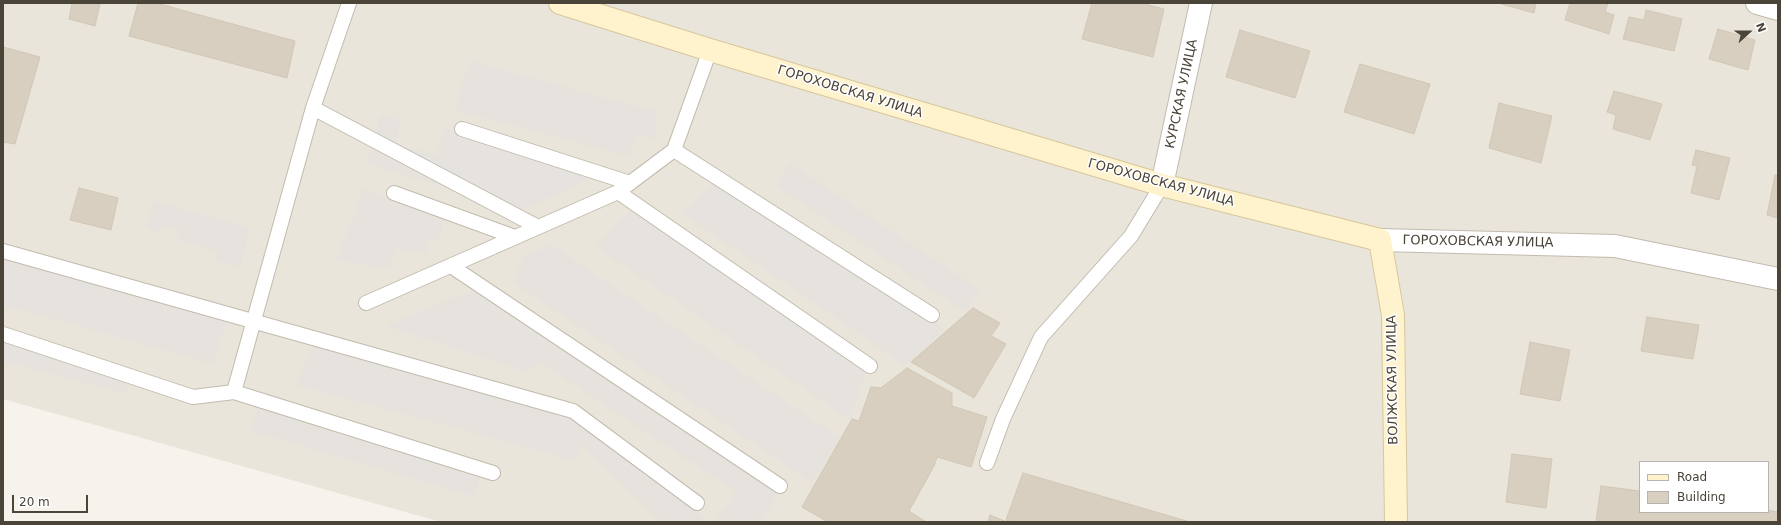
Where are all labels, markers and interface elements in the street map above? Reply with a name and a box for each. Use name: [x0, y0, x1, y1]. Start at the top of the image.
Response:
north arrow: [1729, 12, 1769, 52]
text: N: [1753, 21, 1768, 34]
street label: КУРСКАЯ УЛИЦА: [1163, 38, 1201, 150]
street label: ГОРОХОВСКАЯ УЛИЦА: [775, 62, 925, 122]
street label: ГОРОХОВСКАЯ УЛИЦА: [1086, 156, 1236, 210]
street label: ГОРОХОВСКАЯ УЛИЦА: [1402, 233, 1554, 251]
street label: ВОЛЖСКАЯ УЛИЦА: [1384, 315, 1402, 445]
legend: [1639, 461, 1769, 513]
text: Road: [1677, 470, 1707, 484]
scale bar: [14, 487, 90, 513]
text: Building: [1677, 490, 1726, 504]
text: 20 m: [19, 495, 50, 509]

